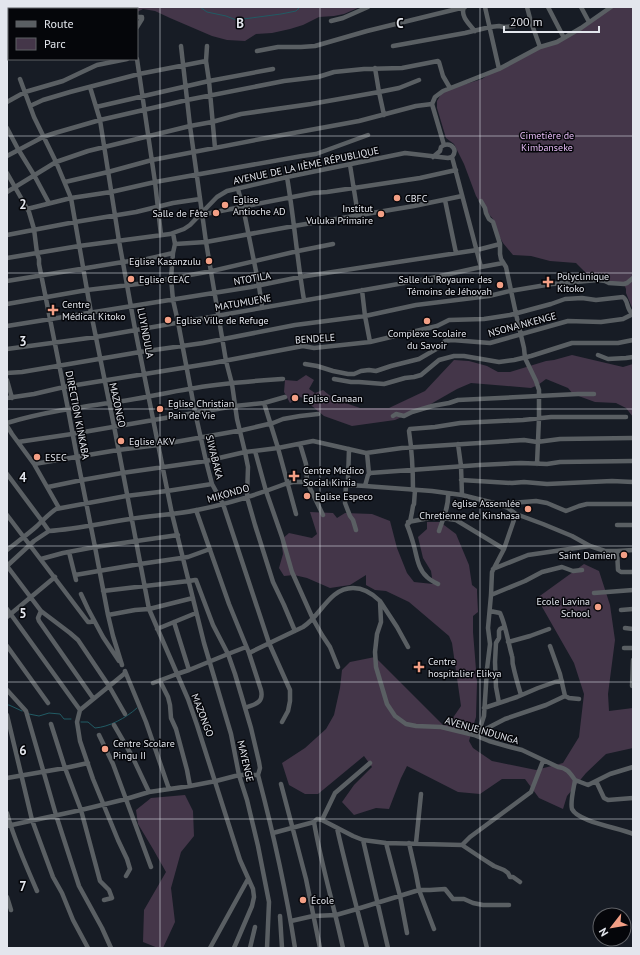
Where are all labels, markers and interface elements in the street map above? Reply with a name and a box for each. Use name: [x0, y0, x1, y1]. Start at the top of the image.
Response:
legend: [8, 8, 138, 60]
scale bar: [504, 8, 599, 34]
text: 200 m: [510, 14, 543, 29]
text: B: [236, 15, 244, 32]
text: C: [396, 15, 404, 32]
text: Route: [44, 16, 74, 31]
text: Parc: [44, 36, 66, 51]
park label: Cimetière de Kimbanseke: [520, 129, 574, 154]
street label: AVENUE DE LA IIÈME RÉPUBLIQUE: [232, 144, 380, 187]
place label: CBFC: [405, 192, 428, 205]
place label: Eglise Antioche AD: [233, 193, 286, 218]
marker: CBFC: [392, 193, 402, 203]
text: 2: [19, 196, 27, 213]
marker: Eglise Antioche AD: [220, 200, 230, 210]
place label: Institut Vuluka Primaire: [305, 202, 374, 227]
place label: Salle de Fête: [152, 207, 208, 220]
marker: Salle de Fête: [211, 208, 221, 218]
marker: Institut Vuluka Primaire: [376, 209, 386, 219]
place label: Eglise Kasanzulu: [129, 255, 201, 268]
marker: Eglise Kasanzulu: [204, 256, 214, 266]
street label: NTOTILA: [232, 269, 272, 288]
place label: Polyclinique Kitoko: [557, 270, 609, 295]
place label: Eglise CEAC: [139, 273, 190, 286]
place label: Salle du Royaume des Témoins de Jéhovah: [398, 273, 492, 298]
marker: Eglise CEAC: [126, 274, 136, 284]
marker: Polyclinique Kitoko: [542, 276, 554, 288]
marker: Salle du Royaume des Témoins de Jéhovah: [495, 280, 505, 290]
street label: MATUMUENE: [214, 291, 272, 314]
place label: Centre Médical Kitoko: [62, 298, 126, 323]
marker: Centre Médical Kitoko: [47, 304, 59, 316]
street label: LUYINDULA: [134, 307, 157, 360]
street label: NSONA NKENGE: [487, 309, 558, 340]
place label: Eglise Ville de Refuge: [176, 314, 269, 327]
marker: Eglise Ville de Refuge: [163, 315, 173, 325]
marker: Complexe Scolaire du Savoir: [422, 316, 432, 326]
place label: Complexe Scolaire du Savoir: [388, 327, 466, 352]
street label: BENDELE: [294, 331, 336, 346]
text: 3: [19, 333, 27, 350]
street label: DIRECTION KINKABA: [63, 370, 93, 461]
street label: MAZONGO: [106, 382, 129, 429]
place label: Eglise Canaan: [303, 392, 363, 405]
marker: Eglise Canaan: [290, 393, 300, 403]
place label: Eglise Christian Pain de Vie: [168, 397, 234, 422]
marker: Eglise Christian Pain de Vie: [155, 404, 165, 414]
street label: SIWABAKA: [203, 434, 226, 481]
place label: Eglise AKV: [129, 435, 175, 448]
marker: Eglise AKV: [116, 436, 126, 446]
place label: ESEC: [45, 451, 67, 464]
marker: ESEC: [32, 452, 42, 462]
place label: Centre Medico Social Kimia: [303, 464, 364, 489]
text: 4: [19, 469, 27, 486]
marker: Centre Medico Social Kimia: [288, 470, 300, 482]
street label: MIKONDO: [205, 481, 251, 506]
place label: Eglise Especo: [315, 490, 373, 503]
marker: Eglise Especo: [302, 491, 312, 501]
place label: église Assemlée Chretienne de Kinshasa: [419, 497, 520, 522]
marker: église Assemlée Chretienne de Kinshasa: [523, 504, 533, 514]
place label: Saint Damien: [559, 549, 616, 562]
marker: Saint Damien: [619, 550, 629, 560]
place label: Ecole Lavina School: [536, 595, 590, 620]
marker: Ecole Lavina School: [593, 602, 603, 612]
text: 5: [19, 605, 27, 622]
place label: Centre hospitalier Elikya: [428, 655, 502, 680]
marker: Centre hospitalier Elikya: [413, 661, 425, 673]
street label: MAZONGO: [188, 692, 217, 739]
street label: AVENUE NDUNGA: [443, 714, 520, 747]
place label: Centre Scolare Pingu II: [113, 737, 175, 762]
street label: MAYENGE: [234, 739, 257, 783]
text: 6: [19, 742, 27, 759]
marker: Centre Scolare Pingu II: [100, 744, 110, 754]
text: 7: [19, 878, 27, 895]
place label: École: [311, 894, 334, 907]
marker: École: [298, 895, 308, 905]
north arrow: [592, 907, 632, 947]
text: N: [596, 925, 611, 939]

